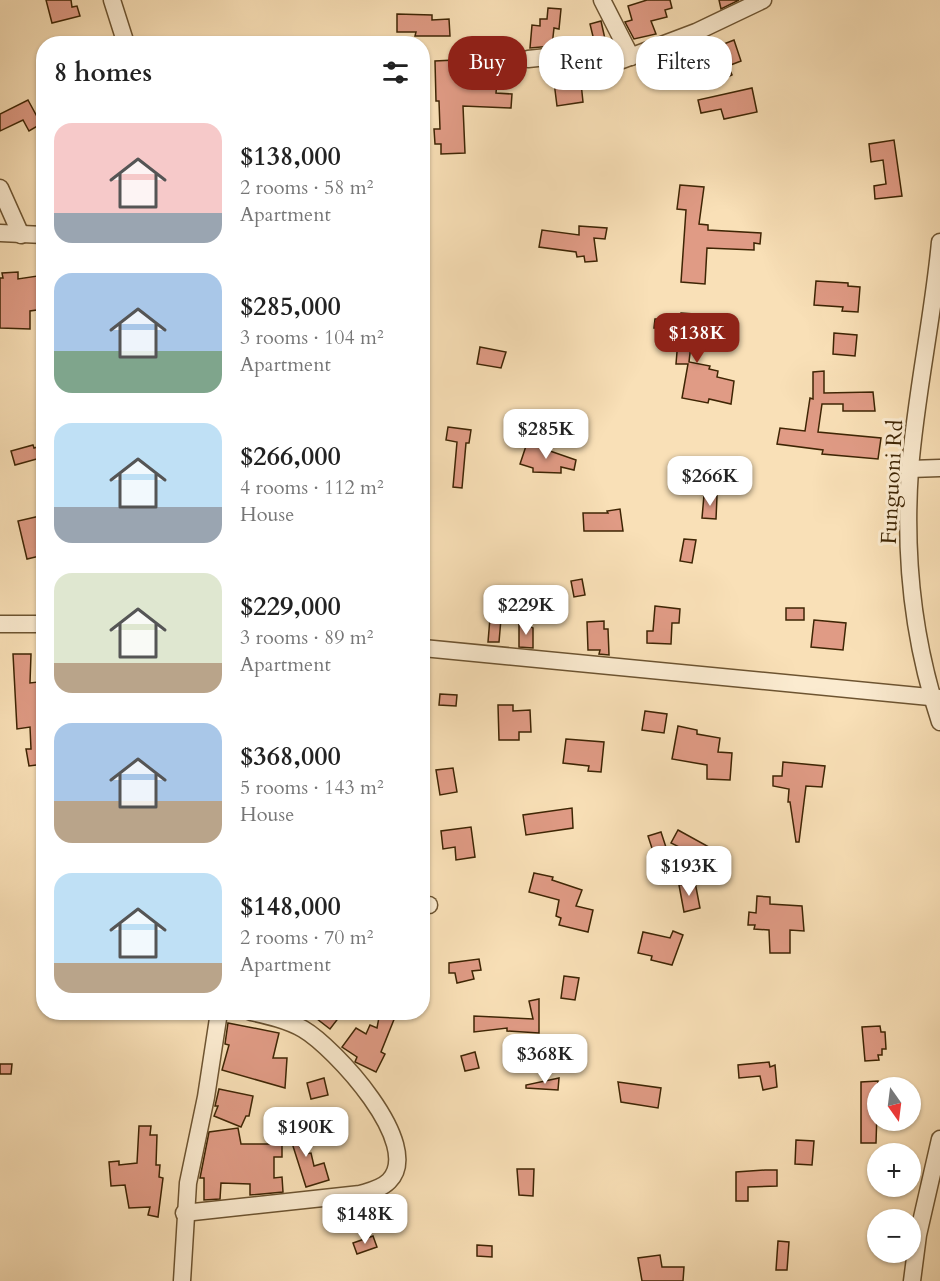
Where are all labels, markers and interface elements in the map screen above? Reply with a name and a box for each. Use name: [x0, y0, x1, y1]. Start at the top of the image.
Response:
chip: Buy: [448, 36, 527, 90]
chip: Rent: [539, 36, 624, 90]
chip: Filters: [636, 36, 732, 90]
text: 8 homes: [54, 55, 152, 90]
icon: filters: [379, 56, 412, 89]
text: $138,000: [240, 139, 341, 174]
icon: home: [102, 147, 174, 219]
text: 2 rooms · 58 m²: [240, 174, 373, 201]
text: Apartment: [240, 201, 331, 228]
text: $285,000: [240, 289, 341, 324]
icon: home: [102, 297, 174, 369]
pin: $138K: [655, 313, 739, 364]
text: $138K: [668, 319, 726, 346]
text: 3 rooms · 104 m²: [240, 324, 384, 351]
text: Apartment: [240, 351, 331, 378]
pin: $285K: [504, 409, 588, 460]
text: $285K: [517, 415, 575, 442]
street label: Funguoni Rd: [874, 419, 910, 545]
text: $266,000: [240, 439, 341, 474]
icon: home: [102, 447, 174, 519]
pin: $266K: [668, 456, 752, 507]
text: $266K: [681, 462, 739, 489]
text: 4 rooms · 112 m²: [240, 474, 384, 501]
text: House: [240, 501, 294, 528]
pin: $229K: [484, 585, 568, 636]
text: $229,000: [240, 589, 341, 624]
text: $229K: [497, 591, 555, 618]
icon: home: [102, 597, 174, 669]
text: 3 rooms · 89 m²: [240, 624, 373, 651]
text: Apartment: [240, 651, 331, 678]
text: $368,000: [240, 739, 341, 774]
icon: home: [102, 747, 174, 819]
text: 5 rooms · 143 m²: [240, 774, 384, 801]
text: House: [240, 801, 294, 828]
pin: $193K: [647, 846, 731, 897]
text: $193K: [660, 852, 718, 879]
text: $148,000: [240, 889, 341, 924]
icon: home: [102, 897, 174, 969]
text: 2 rooms · 70 m²: [240, 924, 373, 951]
text: Apartment: [240, 951, 331, 978]
pin: $368K: [503, 1034, 587, 1085]
text: $368K: [516, 1040, 574, 1067]
north arrow: [867, 1077, 921, 1131]
map controls: [867, 1077, 921, 1263]
pin: $190K: [264, 1107, 348, 1158]
text: $190K: [277, 1113, 335, 1140]
button: +: [867, 1143, 921, 1197]
pin: $148K: [323, 1194, 407, 1245]
text: $148K: [336, 1200, 394, 1227]
button: −: [867, 1209, 921, 1263]

